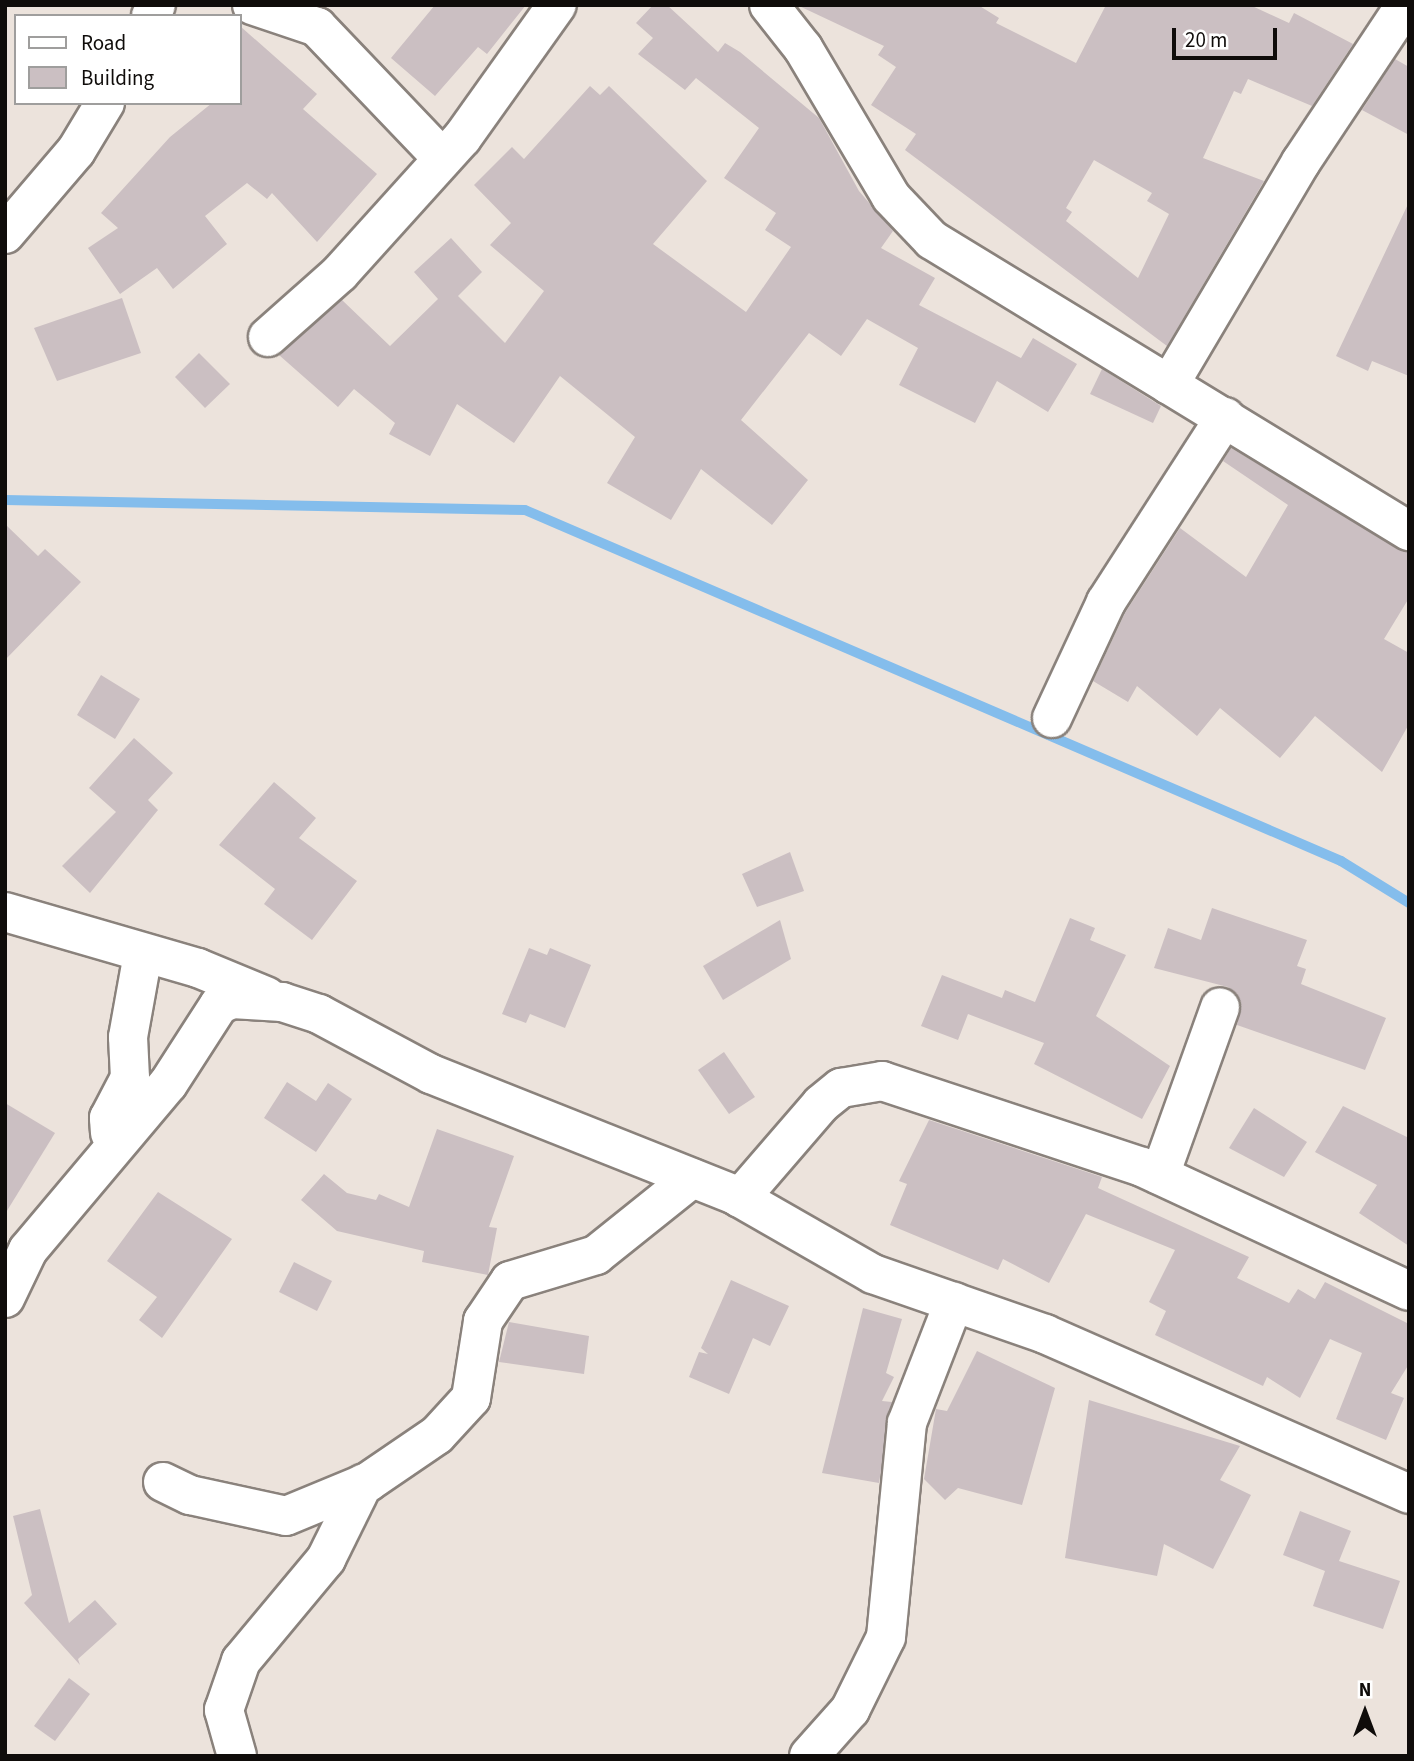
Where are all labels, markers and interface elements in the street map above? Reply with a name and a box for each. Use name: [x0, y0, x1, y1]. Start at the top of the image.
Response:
legend: [14, 14, 242, 105]
scale bar: [1176, 14, 1281, 58]
text: 20 m: [1185, 25, 1227, 55]
text: Road: [81, 28, 126, 58]
text: Building: [81, 63, 154, 93]
north arrow: [1330, 1677, 1400, 1747]
text: N: [1359, 1677, 1371, 1704]

